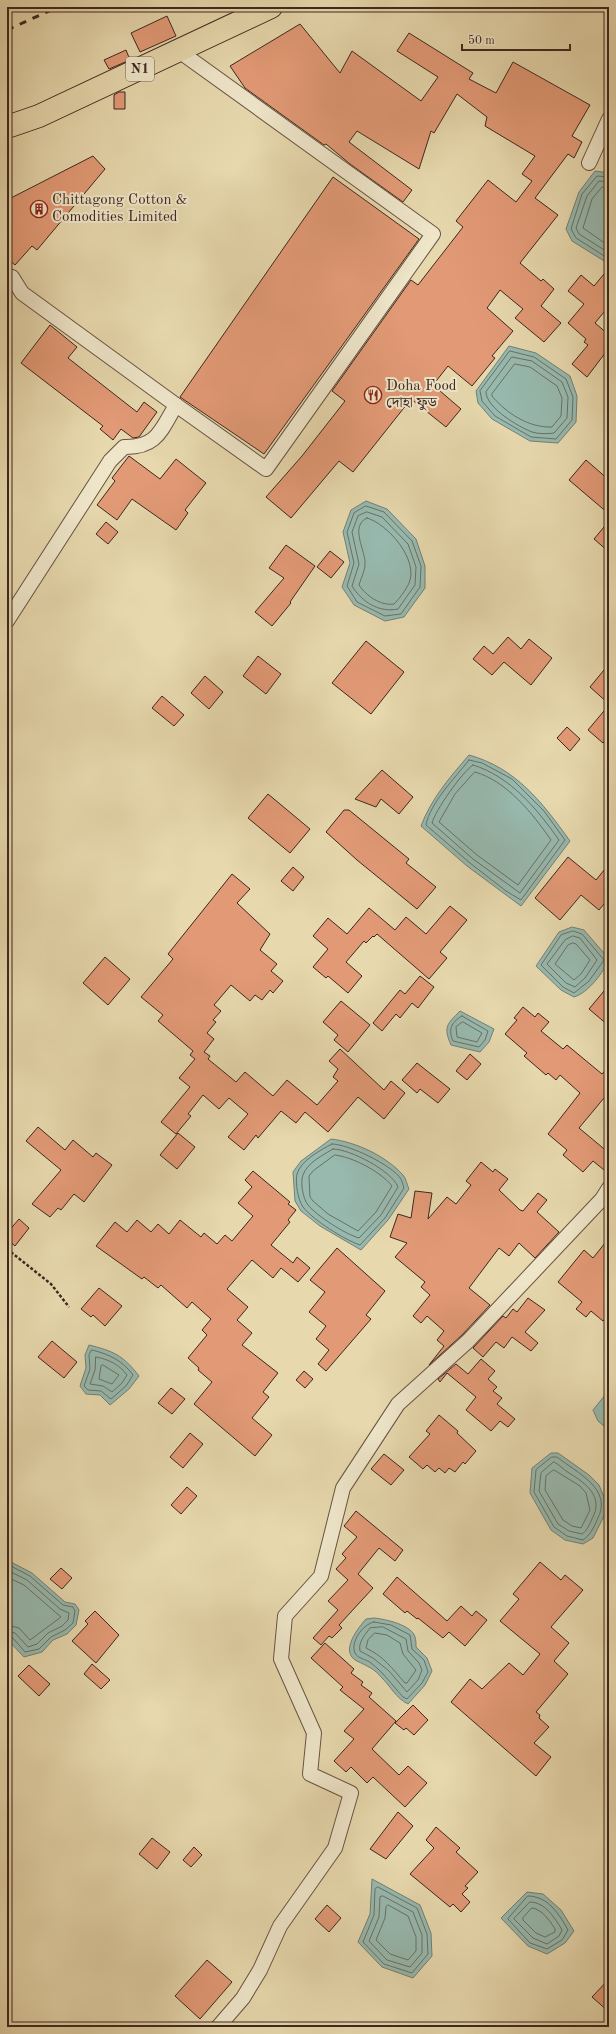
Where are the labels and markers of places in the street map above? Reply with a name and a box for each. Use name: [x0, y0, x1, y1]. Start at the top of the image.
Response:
place label: Chittagong Cotton & Comodities Limited: [52, 193, 188, 225]
building icon: Chittagong Cotton & Comodities Limited: [29, 199, 49, 219]
place label: Doha Food দোহা ফুড: [386, 379, 457, 411]
restaurant icon: Doha Food দোহা ফুড: [363, 385, 383, 405]

